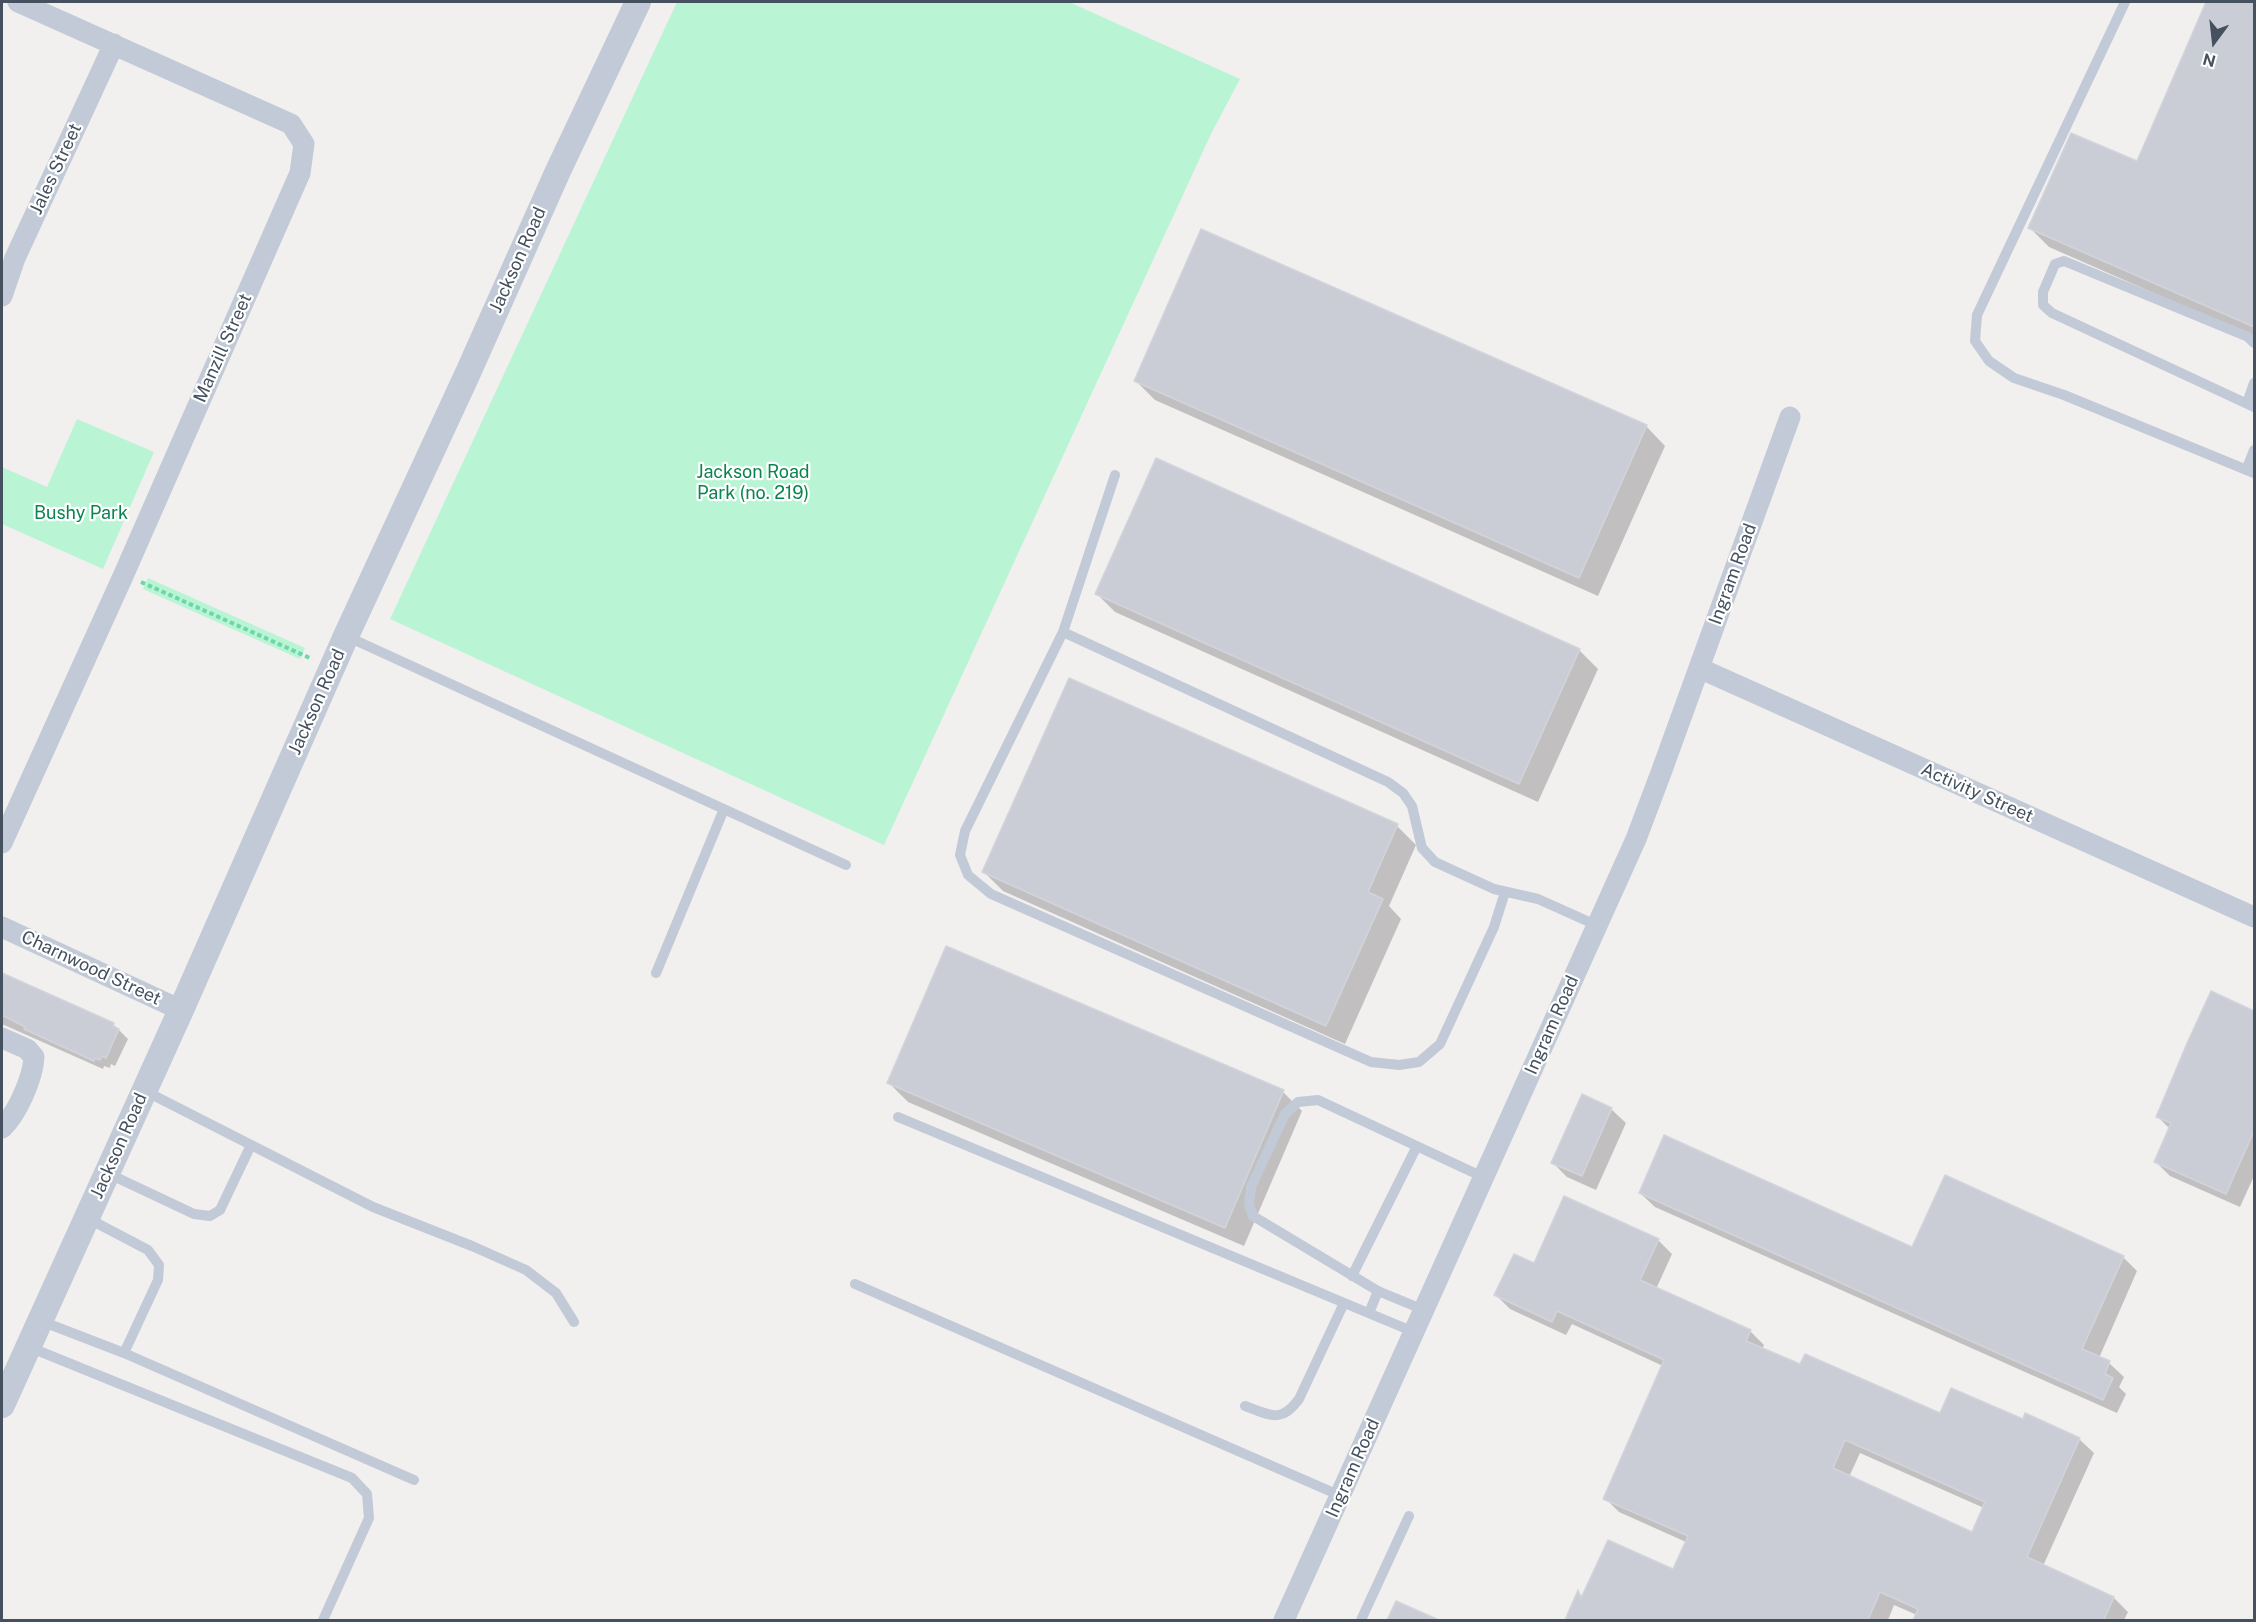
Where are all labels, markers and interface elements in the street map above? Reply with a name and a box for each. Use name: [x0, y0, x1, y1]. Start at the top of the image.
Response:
north arrow: [2184, 12, 2244, 72]
text: N: [2201, 49, 2218, 71]
street label: Jales Street: [25, 120, 87, 218]
street label: Jackson Road: [485, 204, 551, 316]
street label: Manzill Street: [189, 290, 257, 406]
park label: Jackson Road Park (no. 219): [696, 461, 810, 504]
park label: Bushy Park: [34, 502, 128, 524]
street label: Ingram Road: [1705, 521, 1761, 627]
street label: Jackson Road: [284, 646, 350, 758]
street label: Activity Street: [1918, 759, 2036, 827]
street label: Charnwood Street: [18, 926, 164, 1010]
street label: Ingram Road: [1521, 972, 1583, 1078]
street label: Jackson Road: [86, 1090, 152, 1202]
street label: Ingram Road: [1322, 1415, 1384, 1521]

